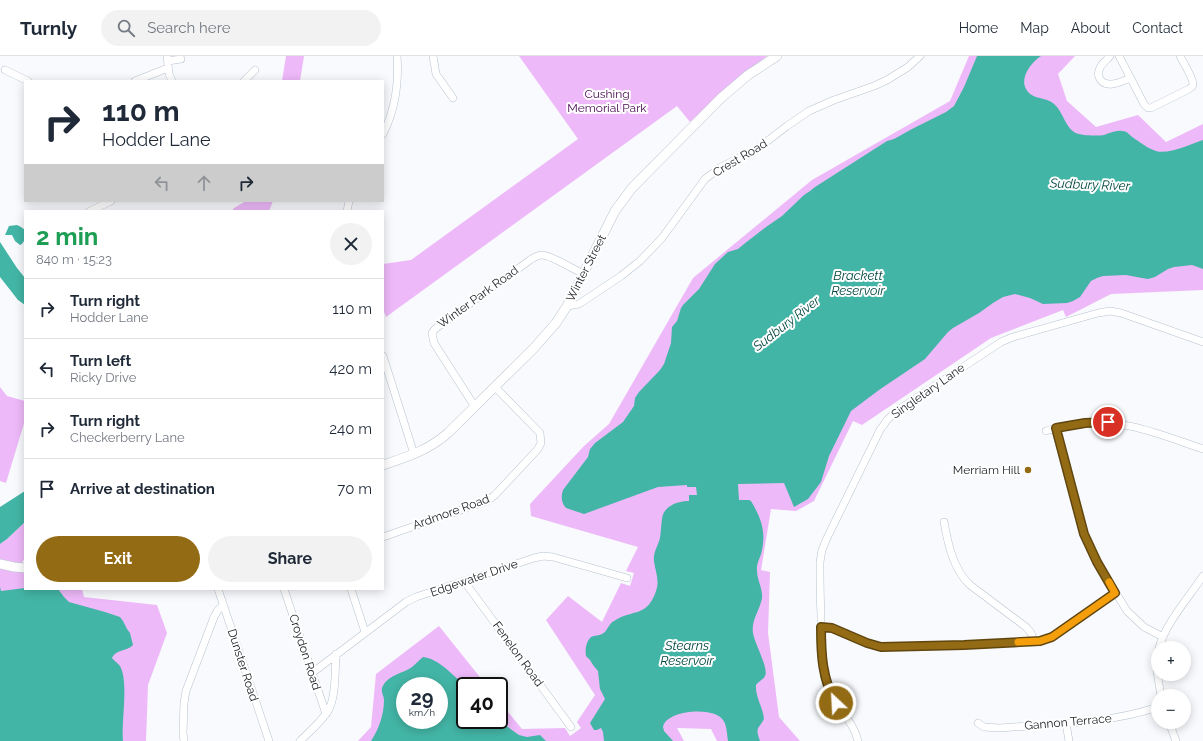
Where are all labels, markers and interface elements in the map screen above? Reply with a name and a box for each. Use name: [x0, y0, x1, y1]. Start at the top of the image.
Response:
search box: [101, 10, 381, 46]
text: Turnly: [20, 17, 77, 39]
icon: search: [115, 17, 137, 39]
text: Search here: [147, 19, 231, 37]
text: Home: [959, 20, 998, 36]
text: Map: [1020, 20, 1049, 36]
text: About: [1071, 20, 1110, 36]
text: Contact: [1132, 20, 1183, 36]
park label: Cushing Memorial Park: [567, 87, 647, 115]
text: 110 m: [102, 95, 180, 128]
icon: right: [36, 96, 88, 148]
text: Hodder Lane: [102, 129, 211, 150]
street label: Crest Road: [710, 136, 770, 180]
icon: left: [151, 172, 173, 194]
icon: ahead: [193, 172, 215, 194]
icon: right: [235, 172, 257, 194]
water label: Sudbury River: [1049, 176, 1131, 193]
text: 2 min: [36, 222, 98, 251]
button: close: [330, 223, 372, 265]
street label: Winter Street: [563, 232, 609, 304]
text: 840 m · 15:23: [36, 252, 112, 267]
street label: Winter Park Road: [435, 263, 521, 331]
water label: Brackett Reservoir: [831, 268, 885, 298]
text: Turn right: [70, 292, 140, 310]
water label: Sudbury River: [749, 292, 823, 355]
icon: right: [36, 298, 58, 320]
text: 110 m: [332, 300, 372, 318]
text: Hodder Lane: [70, 310, 148, 325]
text: Turn left: [70, 352, 131, 370]
icon: left: [36, 358, 58, 380]
text: 420 m: [329, 360, 372, 378]
street label: Singletary Lane: [889, 361, 967, 421]
text: Ricky Drive: [70, 370, 136, 385]
pin: [1091, 405, 1125, 439]
icon: arrive: [1097, 411, 1119, 433]
text: Turn right: [70, 412, 140, 430]
icon: right: [36, 418, 58, 440]
text: 240 m: [329, 420, 372, 438]
text: Checkerberry Lane: [70, 430, 185, 445]
place label: Merriam Hill: [953, 463, 1021, 477]
marker: Merriam Hill: [1023, 465, 1033, 475]
icon: arrive: [36, 478, 58, 500]
text: Arrive at destination: [70, 480, 215, 498]
text: 70 m: [337, 480, 372, 498]
street label: Ardmore Road: [411, 492, 491, 532]
button: Exit: [36, 536, 200, 582]
button: Share: [208, 536, 372, 582]
street label: Edgewater Drive: [428, 556, 520, 600]
street label: Croydon Road: [286, 612, 324, 692]
street label: Fenelon Road: [490, 619, 546, 689]
street label: Dunster Road: [225, 627, 261, 703]
water label: Stearns Reservoir: [660, 638, 714, 668]
map controls: [1151, 641, 1191, 729]
button: +: [1151, 641, 1191, 681]
speed limit sign: 40: [456, 677, 508, 729]
position arrow: [815, 682, 857, 724]
text: 29: [410, 686, 434, 710]
button: −: [1151, 689, 1191, 729]
text: km/h: [409, 707, 435, 718]
street label: Gannon Terrace: [1024, 711, 1112, 733]

